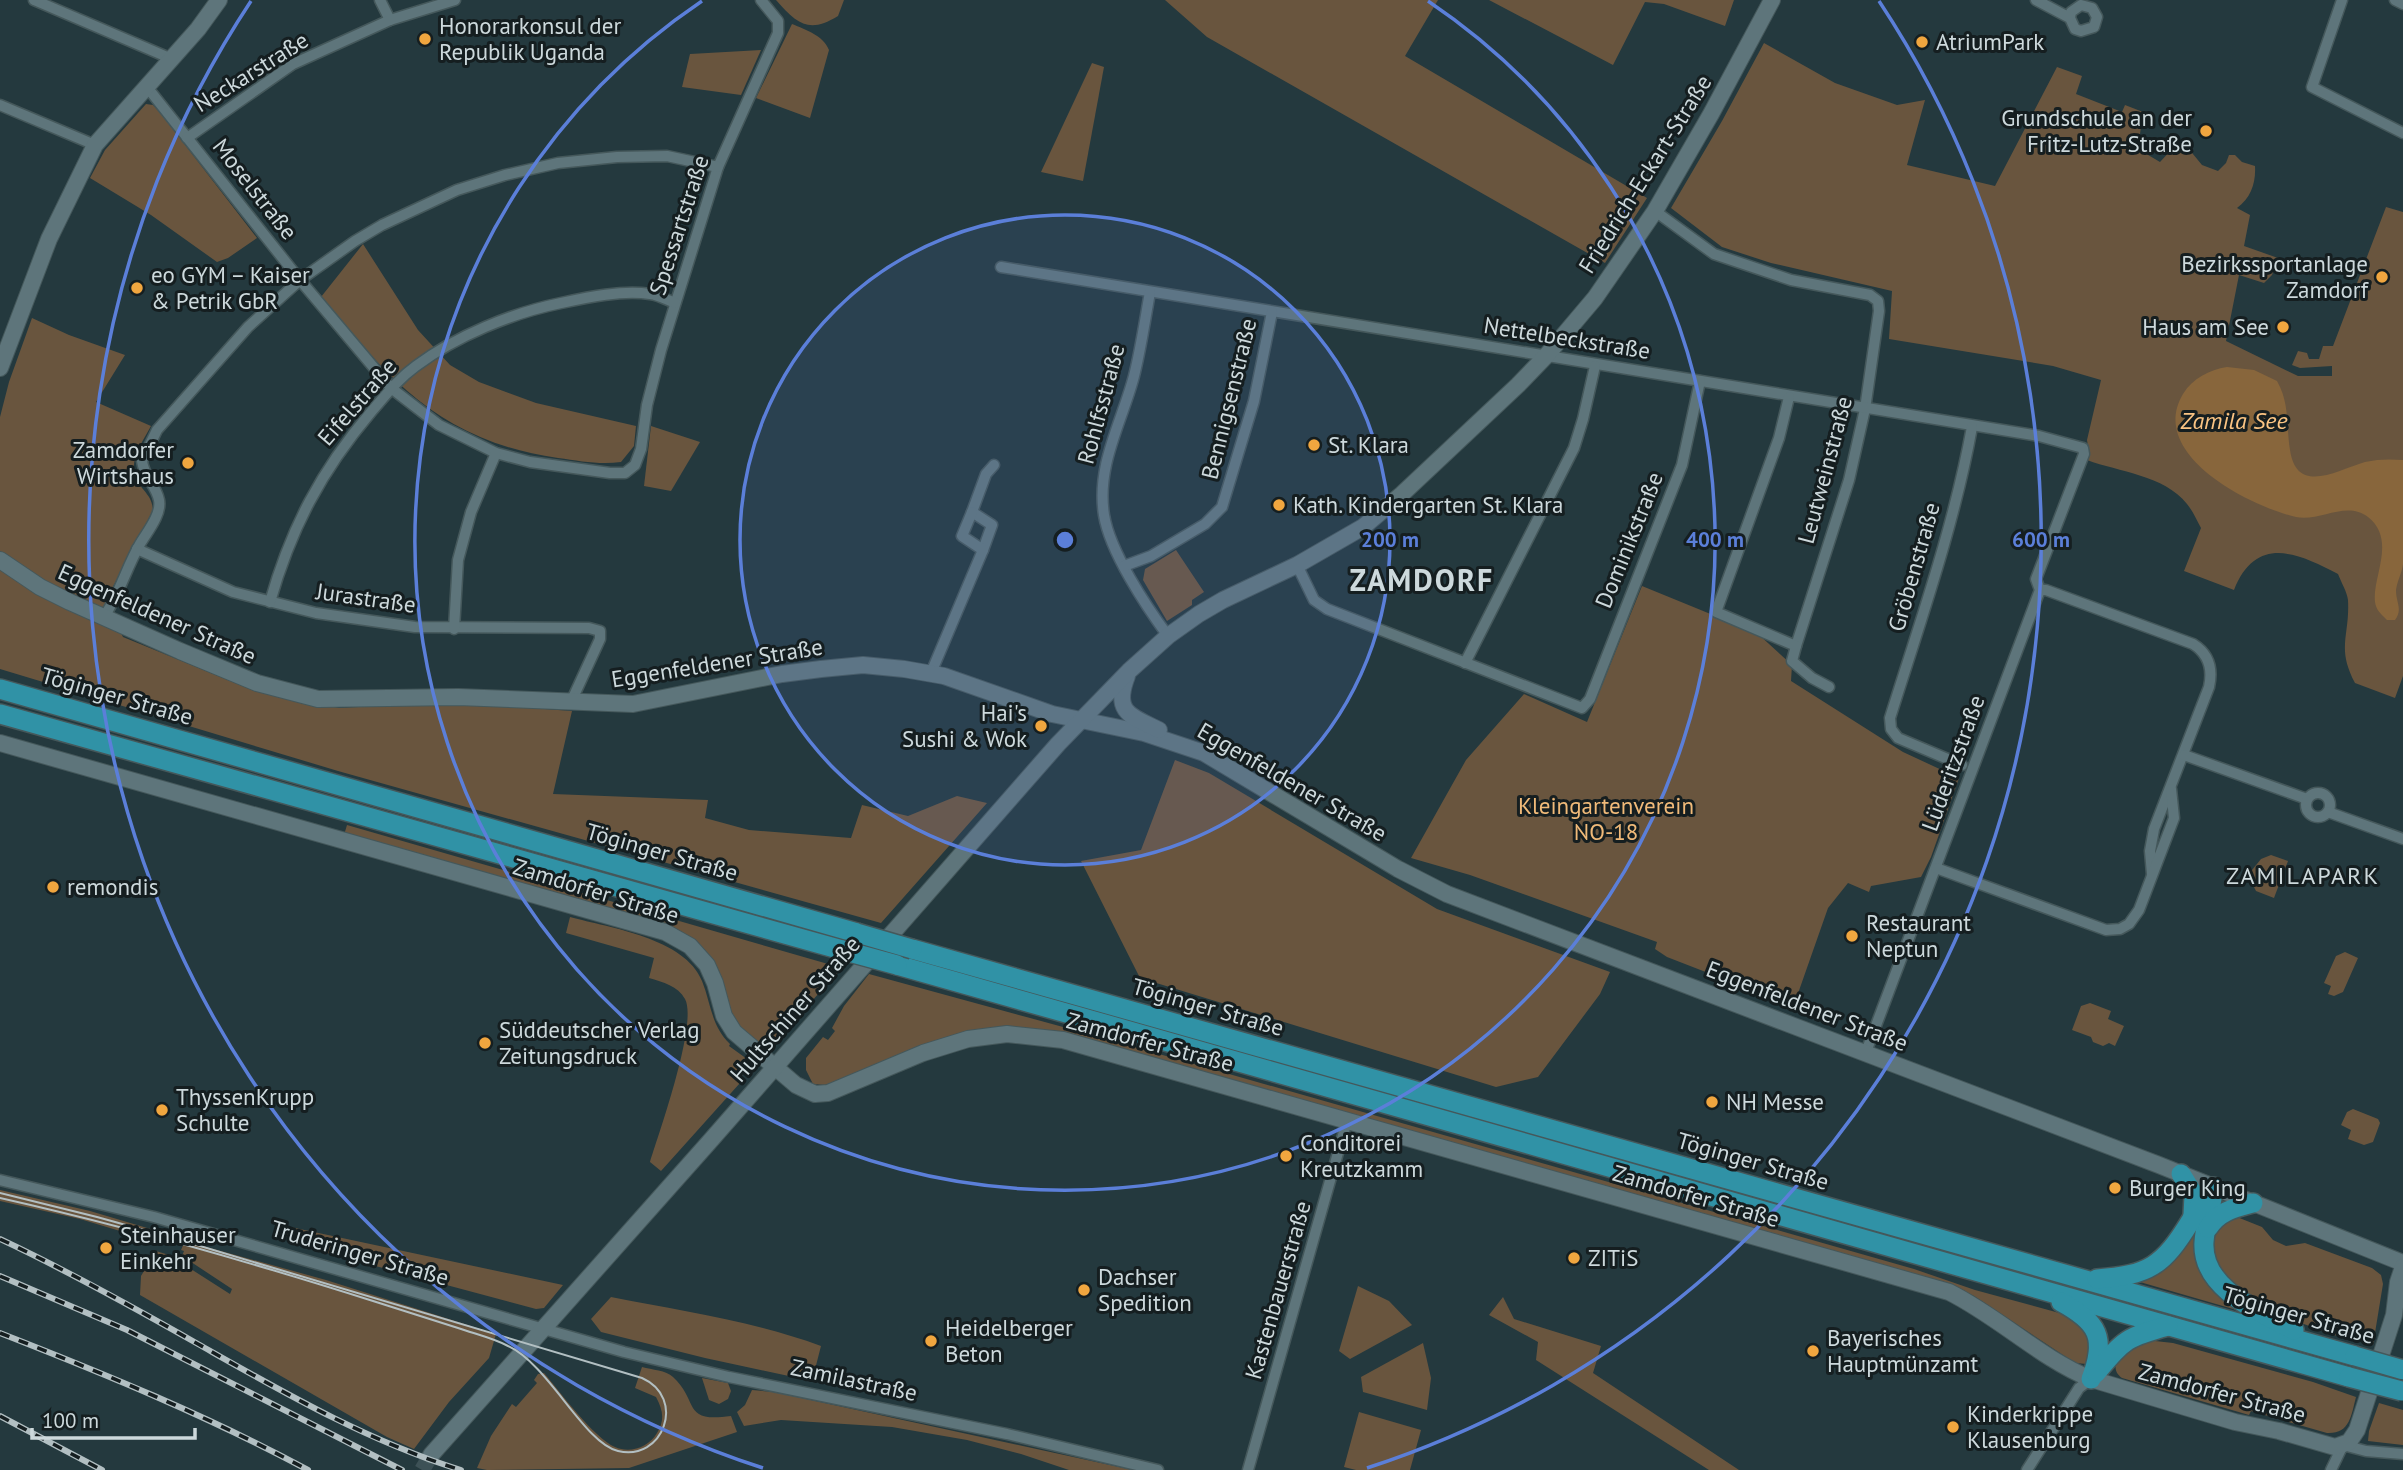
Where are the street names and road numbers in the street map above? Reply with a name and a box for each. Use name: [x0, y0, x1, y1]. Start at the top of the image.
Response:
street label: Neckarstraße: [188, 25, 313, 118]
street label: Friedrich-Eckart-Straße: [1572, 69, 1717, 278]
street label: Moselstraße: [207, 132, 304, 245]
street label: Spessartstraße: [642, 151, 715, 298]
street label: Nettelbeckstraße: [1482, 310, 1652, 365]
street label: Bennigsenstraße: [1195, 315, 1263, 482]
street label: Rohlfsstraße: [1071, 341, 1130, 467]
street label: Eifelstraße: [311, 352, 402, 451]
street label: Leutweinstraße: [1791, 393, 1858, 547]
street label: Dominikstraße: [1588, 468, 1669, 612]
street label: Gröbenstraße: [1881, 499, 1946, 635]
street label: Eggenfeldener Straße: [54, 557, 261, 670]
street label: Jurastraße: [313, 576, 418, 619]
street label: Eggenfeldener Straße: [609, 631, 825, 694]
street label: Töginger Straße: [38, 660, 196, 731]
street label: Lüderitzstraße: [1915, 691, 1991, 835]
street label: Eggenfeldener Straße: [1193, 716, 1392, 848]
street label: Töginger Straße: [583, 816, 741, 887]
street label: Zamdorfer Straße: [510, 852, 683, 930]
street label: Hultschiner Straße: [723, 930, 866, 1088]
street label: Eggenfeldener Straße: [1702, 954, 1912, 1057]
street label: Töginger Straße: [1129, 971, 1287, 1042]
street label: Zamdorfer Straße: [1063, 1005, 1237, 1078]
street label: Töginger Straße: [1674, 1125, 1832, 1196]
street label: Zamdorfer Straße: [1610, 1158, 1783, 1233]
street label: Kastenbauerstraße: [1238, 1197, 1317, 1382]
street label: Truderinger Straße: [268, 1213, 452, 1292]
street label: Töginger Straße: [2220, 1279, 2378, 1350]
street label: Zamilastraße: [788, 1352, 920, 1407]
street label: Zamdorfer Straße: [2135, 1356, 2309, 1429]

